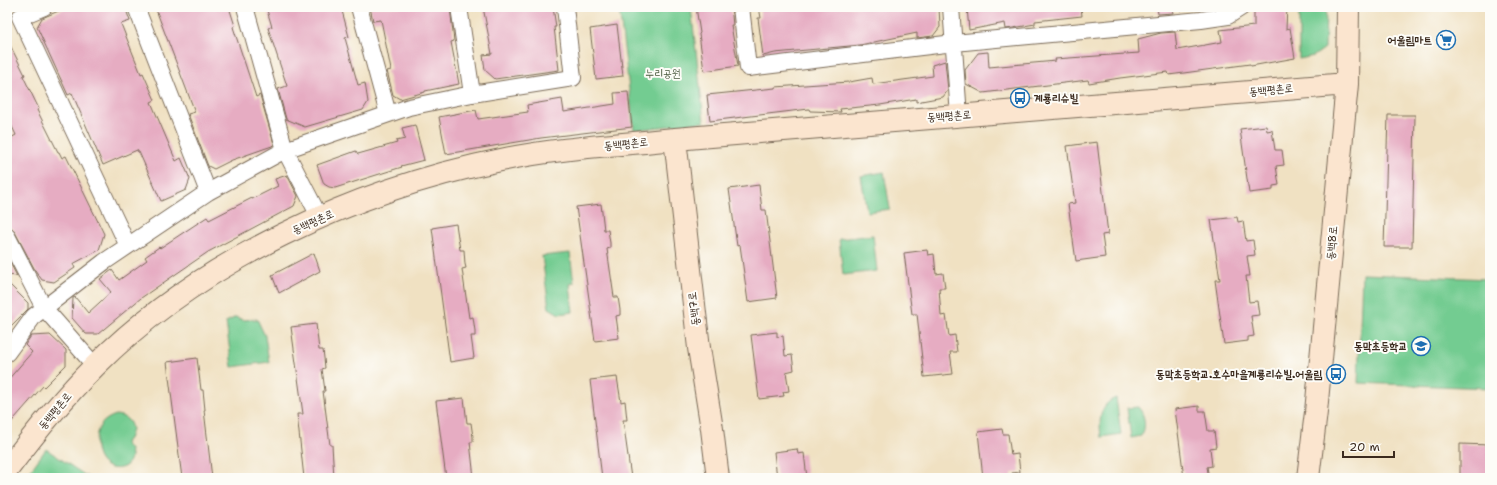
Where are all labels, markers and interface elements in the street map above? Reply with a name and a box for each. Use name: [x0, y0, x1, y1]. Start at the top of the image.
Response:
supermarket icon: 어울림마트: [1435, 29, 1457, 51]
place label: 어울림마트: [1388, 33, 1432, 48]
park label: 누리공원: [645, 66, 681, 81]
street label: 동백평촌로: [1248, 81, 1294, 99]
bus stop icon: 계룡리슈빌: [1009, 87, 1031, 109]
place label: 계룡리슈빌: [1034, 91, 1079, 106]
street label: 동백평촌로: [926, 107, 972, 125]
street label: 동백평촌로: [603, 134, 649, 154]
street label: 동백평촌로: [290, 206, 336, 238]
street label: 동백8로: [1323, 225, 1341, 261]
street label: 동백7로: [684, 291, 704, 327]
school or university icon: 동막초등학교: [1410, 335, 1432, 357]
place label: 동막초등학교: [1354, 339, 1407, 354]
bus stop icon: 동막초등학교.호수마을계룡리슈빌.어울림: [1325, 363, 1347, 385]
place label: 동막초등학교.호수마을계룡리슈빌.어울림: [1156, 367, 1322, 382]
street label: 동백평촌로: [35, 389, 75, 433]
scale bar: [1343, 433, 1394, 459]
text: 20 m: [1349, 439, 1380, 455]

